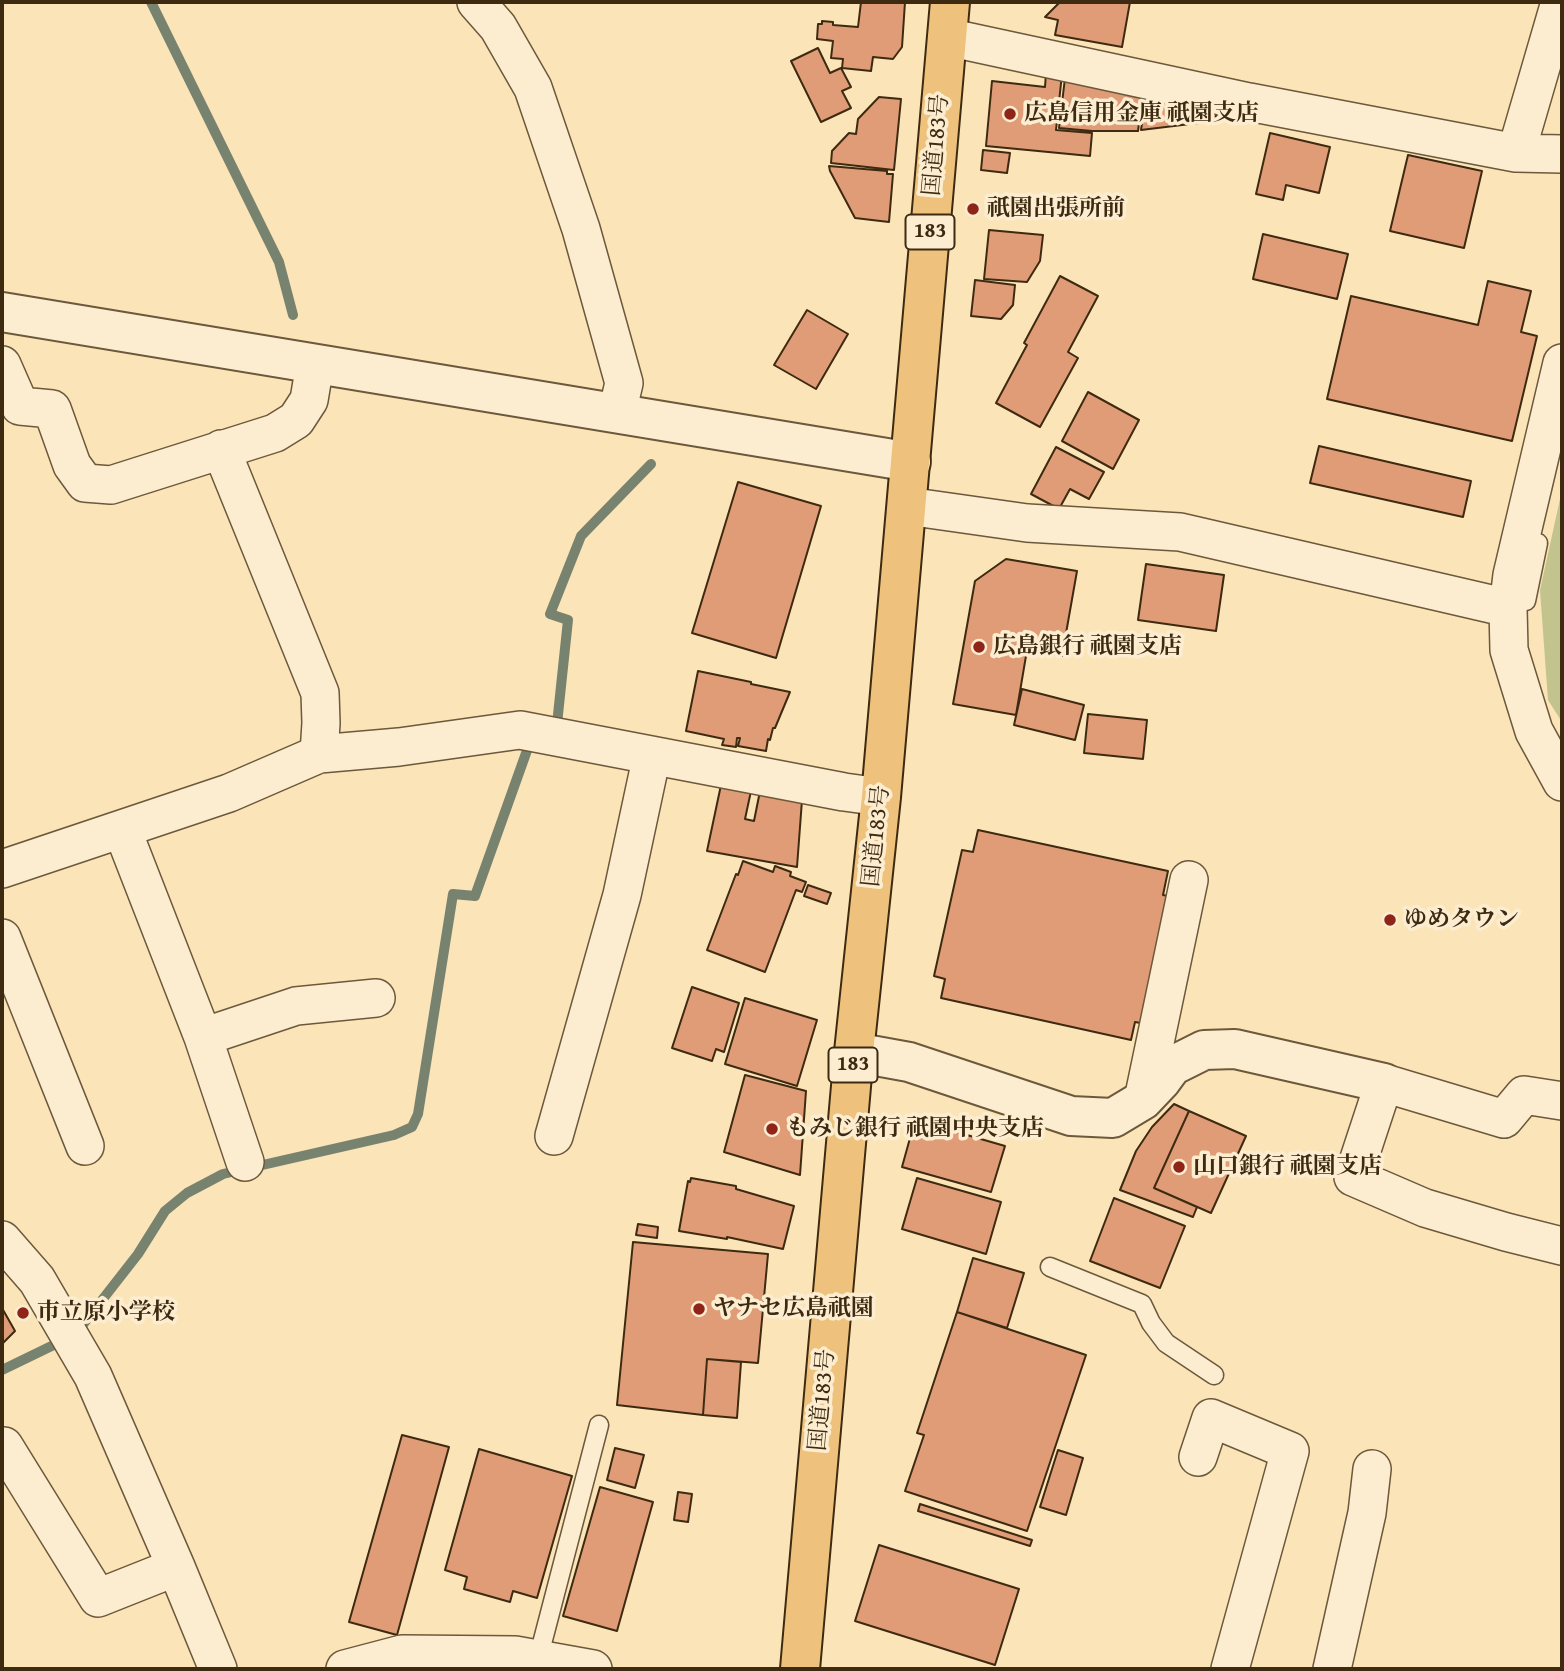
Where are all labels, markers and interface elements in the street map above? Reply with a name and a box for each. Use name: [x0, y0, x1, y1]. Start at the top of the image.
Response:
street label: 国道183号: [919, 93, 955, 197]
place label: 広島信用金庫 祇園支店: [1024, 100, 1259, 128]
marker: 広島信用金庫 祇園支店: [1002, 106, 1018, 122]
place label: 祇園出張所前: [987, 195, 1125, 223]
marker: 祇園出張所前: [965, 201, 981, 217]
road number: 183: [906, 215, 954, 250]
place label: 広島銀行 祇園支店: [993, 633, 1182, 661]
marker: 広島銀行 祇園支店: [971, 639, 987, 655]
street label: 国道183号: [858, 784, 896, 888]
place label: ゆめタウン: [1404, 906, 1519, 934]
marker: ゆめタウン: [1382, 912, 1398, 928]
road number: 183: [828, 1048, 878, 1082]
place label: もみじ銀行 祇園中央支店: [786, 1115, 1044, 1143]
marker: もみじ銀行 祇園中央支店: [764, 1121, 780, 1137]
place label: 山口銀行 祇園支店: [1193, 1153, 1382, 1181]
marker: 山口銀行 祇園支店: [1171, 1159, 1187, 1175]
place label: ヤナセ広島祇園: [713, 1295, 874, 1323]
place label: 市立原小学校: [37, 1299, 175, 1327]
marker: ヤナセ広島祇園: [691, 1301, 707, 1317]
marker: 市立原小学校: [15, 1305, 31, 1321]
street label: 国道183号: [805, 1348, 841, 1452]

